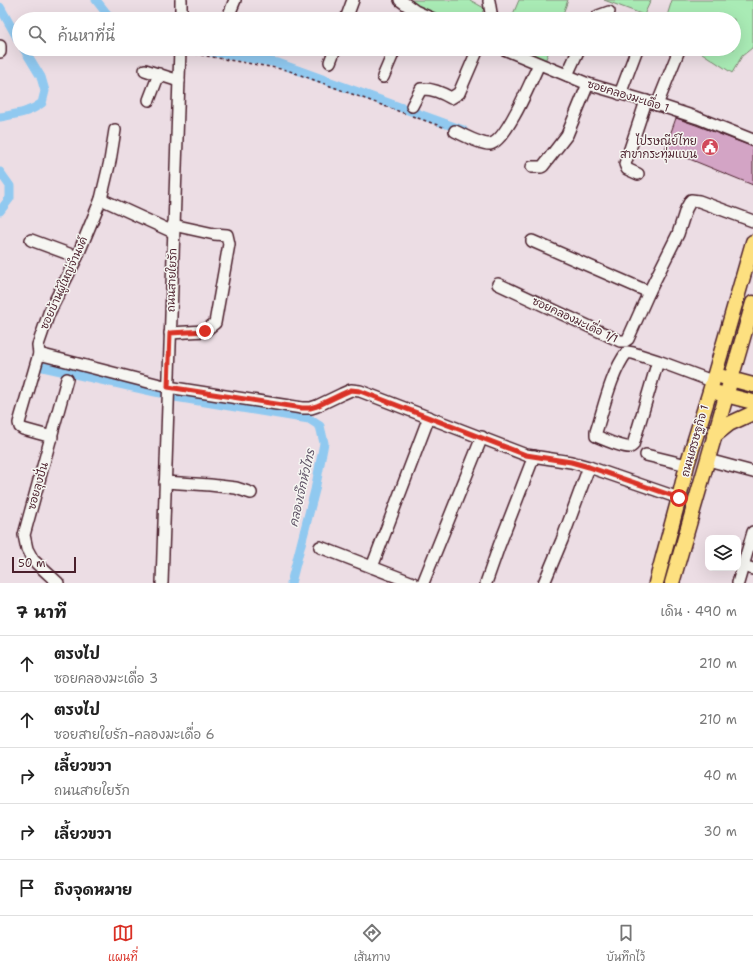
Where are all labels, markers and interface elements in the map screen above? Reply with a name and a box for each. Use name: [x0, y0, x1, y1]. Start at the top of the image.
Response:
search box: [12, 12, 741, 56]
icon: search: [26, 23, 48, 45]
text: ค้นหาที่นี่: [58, 26, 115, 46]
street label: ซอยคลองมะเดื่อ 1: [585, 73, 672, 116]
place label: ไปรษณีย์ไทย สาขากระทุ่มแบน: [620, 133, 697, 163]
public building icon: ไปรษณีย์ไทย สาขากระทุ่มแบน: [700, 137, 720, 157]
street label: ซอยบ้านผู้ใหญ่จำนงค์: [36, 234, 92, 332]
street label: ถนนสายใยรัก: [162, 248, 181, 312]
street label: ซอยคลองมะเดื่อ 1/1: [530, 290, 622, 346]
route end: [196, 322, 214, 340]
street label: ถนนเศรษฐกิจ 1: [678, 403, 712, 479]
water label: คลองเจ๊กหัวไทร: [285, 446, 319, 528]
street label: ซอยลุงปั่น: [21, 459, 53, 512]
route start: [670, 489, 688, 507]
map controls: [705, 535, 741, 571]
button: layers: [705, 535, 741, 571]
scale bar: [12, 555, 76, 574]
text: 50 m: [18, 556, 46, 571]
text: 7 นาที: [16, 601, 67, 623]
text: เดิน · 490 m: [661, 603, 737, 620]
text: ตรงไป: [54, 644, 100, 664]
icon: ahead: [16, 653, 38, 675]
text: 210 m: [699, 655, 737, 672]
text: ซอยคลองมะเดื่อ 3: [54, 670, 158, 687]
text: ตรงไป: [54, 700, 100, 720]
icon: ahead: [16, 709, 38, 731]
text: 210 m: [699, 711, 737, 728]
text: ซอยสายใยรัก-คลองมะเดื่อ 6: [54, 726, 215, 743]
text: เลี้ยวขวา: [54, 756, 112, 776]
icon: right: [16, 765, 38, 787]
text: 40 m: [703, 767, 737, 784]
text: ถนนสายใยรัก: [54, 782, 130, 799]
icon: right: [16, 821, 38, 843]
text: 30 m: [703, 823, 737, 840]
text: เลี้ยวขวา: [54, 824, 112, 844]
icon: arrive: [16, 877, 38, 899]
text: ถึงจุดหมาย: [54, 880, 132, 900]
tab: แผนที่: [108, 922, 138, 965]
tab: เส้นทาง: [354, 922, 390, 965]
tab: บันทึกไว้: [606, 922, 645, 965]

